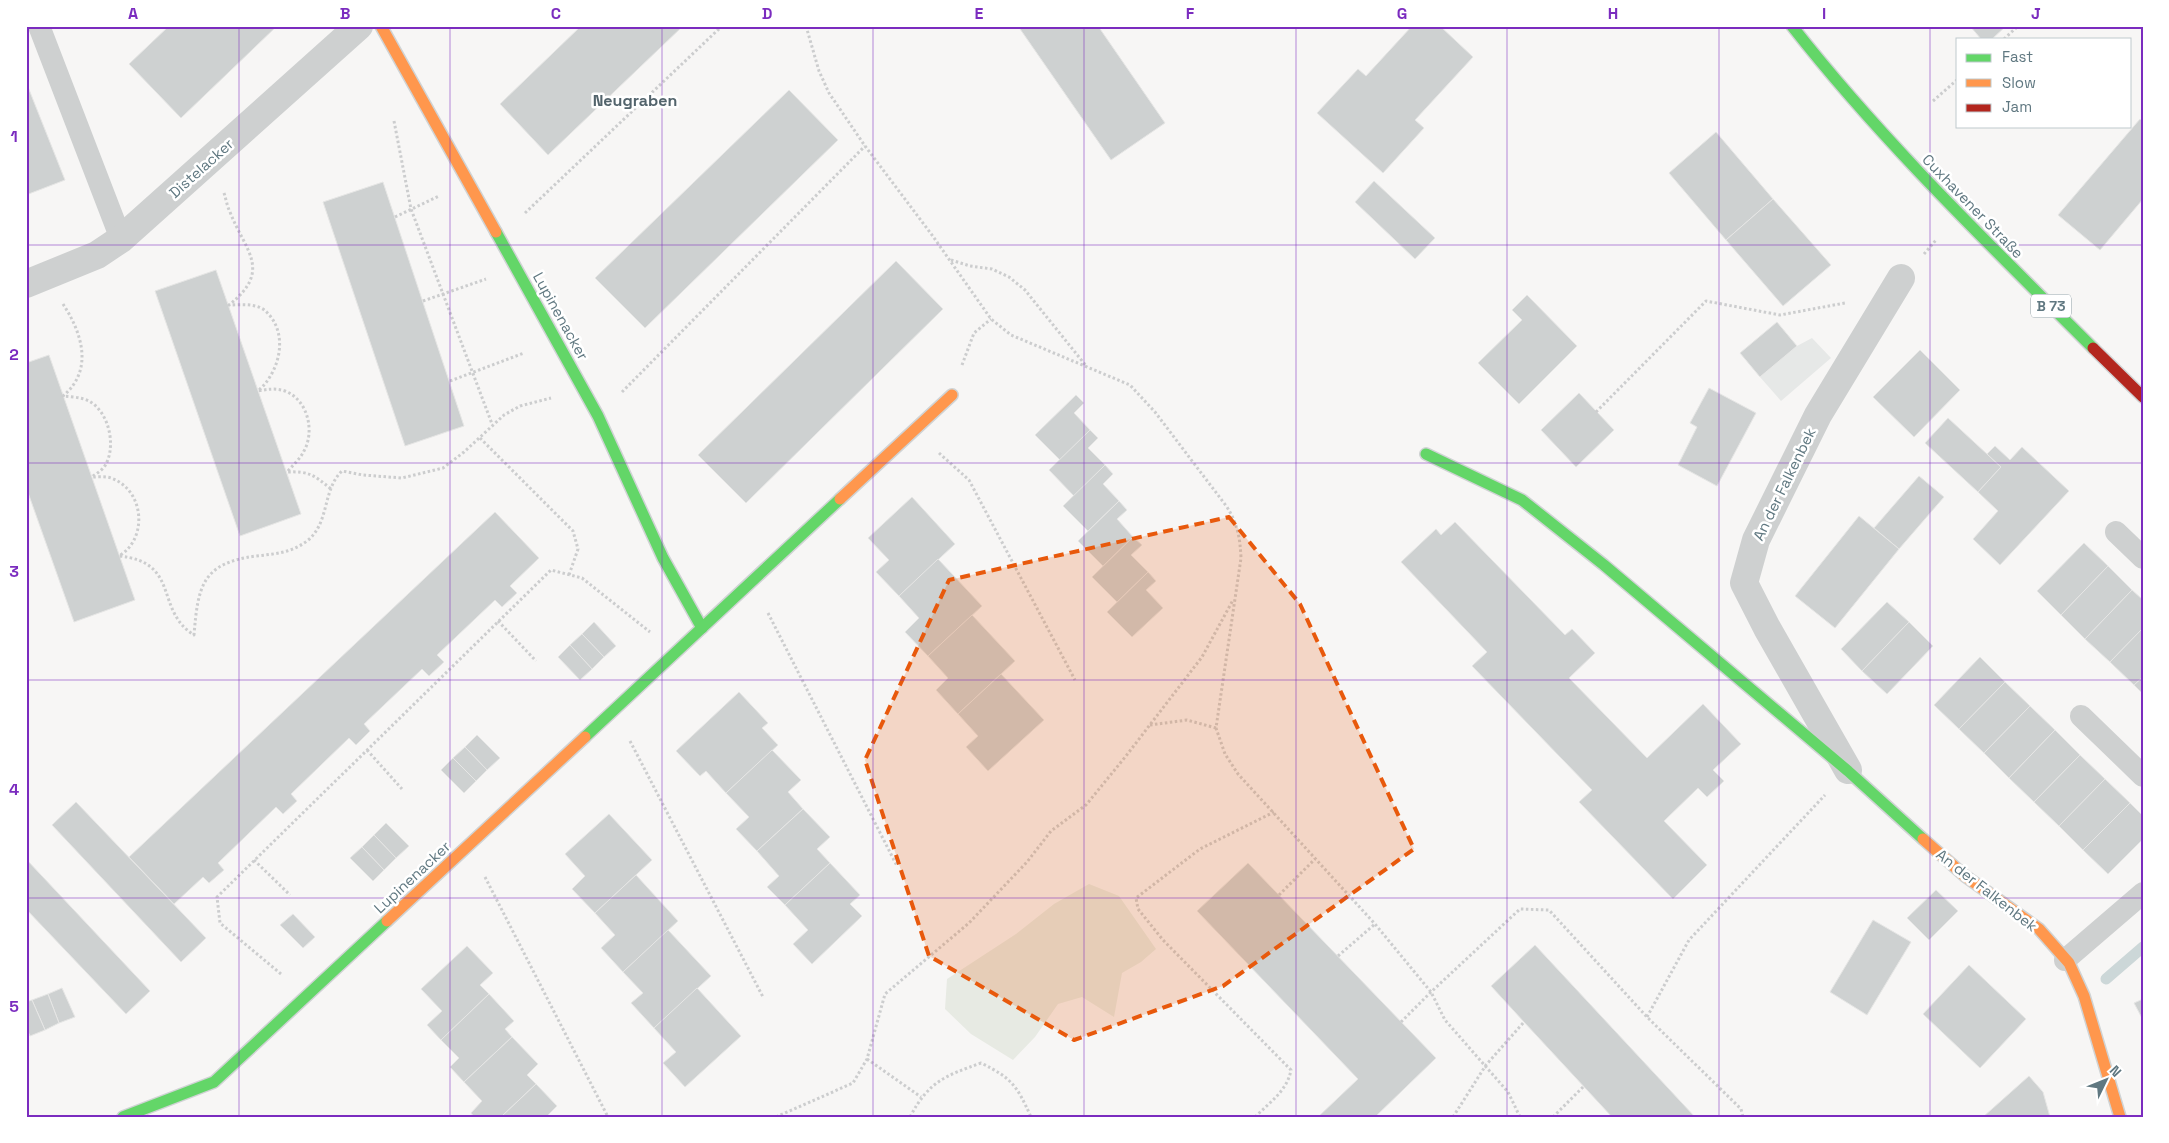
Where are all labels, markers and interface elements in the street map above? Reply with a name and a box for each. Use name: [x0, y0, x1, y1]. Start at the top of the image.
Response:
text: A: [128, 3, 138, 24]
text: B: [340, 3, 350, 24]
text: C: [551, 3, 561, 24]
text: D: [762, 3, 772, 24]
text: E: [975, 3, 984, 24]
text: F: [1186, 3, 1195, 24]
text: G: [1397, 3, 1407, 24]
text: H: [1608, 3, 1618, 24]
text: I: [1822, 3, 1826, 24]
text: J: [2031, 3, 2041, 24]
legend: [1956, 38, 2132, 128]
text: Fast: [2002, 47, 2033, 66]
text: Slow: [2002, 73, 2036, 92]
district label: Neugraben: [593, 90, 677, 111]
text: Jam: [2002, 97, 2032, 116]
text: 1: [10, 126, 18, 147]
street label: Distelacker: [165, 134, 237, 202]
street label: Cuxhavener Straße: [1918, 150, 2028, 262]
street label: Lupinenacker: [529, 269, 593, 364]
road number: B 73: [2031, 294, 2071, 318]
text: 2: [9, 344, 19, 365]
street label: An der Falkenbek: [1748, 424, 1820, 544]
text: 3: [9, 561, 19, 582]
text: 4: [9, 779, 19, 800]
street label: Lupinenacker: [370, 837, 454, 917]
street label: An der Falkenbek: [1933, 845, 2041, 935]
text: 5: [9, 996, 19, 1017]
north arrow: [2082, 1056, 2132, 1106]
text: N: [2106, 1062, 2125, 1081]

